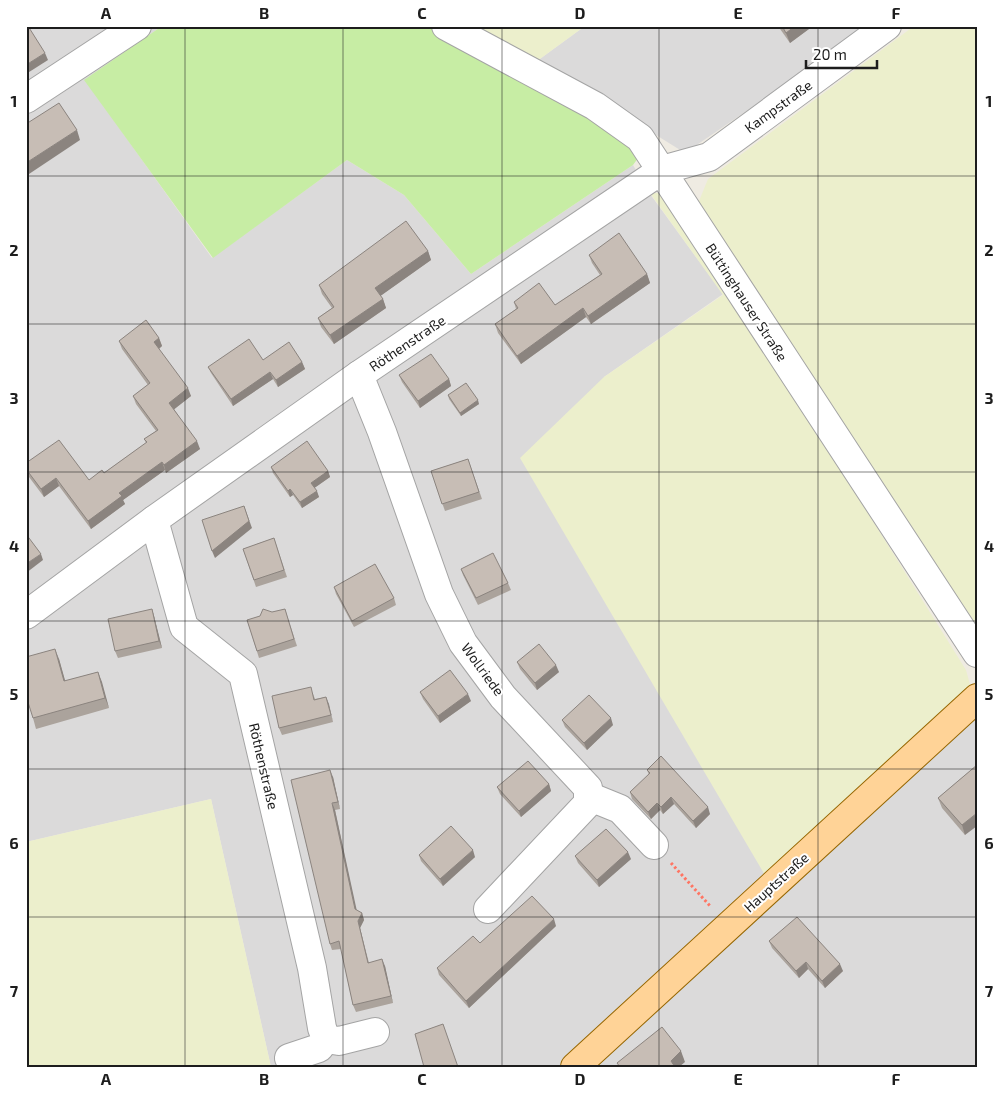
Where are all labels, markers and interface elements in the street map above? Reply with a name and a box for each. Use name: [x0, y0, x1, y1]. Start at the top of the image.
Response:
text: A: [101, 3, 112, 22]
text: B: [259, 3, 269, 22]
text: C: [417, 3, 427, 22]
text: D: [575, 3, 586, 22]
text: E: [733, 3, 743, 22]
text: F: [892, 3, 901, 22]
scale bar: [806, 38, 877, 70]
text: 20 m: [813, 45, 847, 63]
street label: Kampstraße: [741, 76, 815, 136]
text: 1: [11, 91, 17, 110]
text: 1: [986, 91, 992, 110]
text: 2: [9, 240, 19, 259]
street label: Büttinghauser Straße: [703, 240, 791, 364]
text: 2: [984, 240, 994, 259]
street label: Röthenstraße: [366, 311, 448, 375]
text: 3: [9, 388, 19, 407]
text: 3: [984, 388, 994, 407]
text: 4: [9, 536, 19, 555]
text: 4: [984, 536, 994, 555]
street label: Wollriede: [458, 639, 508, 699]
text: 5: [10, 684, 19, 703]
text: 5: [985, 684, 994, 703]
street label: Röthenstraße: [246, 721, 282, 811]
text: 6: [9, 833, 19, 852]
text: 6: [984, 833, 994, 852]
street label: Hauptstraße: [740, 849, 812, 915]
text: 7: [10, 981, 19, 1000]
text: 7: [985, 981, 994, 1000]
text: A: [101, 1069, 112, 1088]
text: B: [259, 1069, 269, 1088]
text: C: [417, 1069, 427, 1088]
text: D: [575, 1069, 586, 1088]
text: E: [733, 1069, 743, 1088]
text: F: [892, 1069, 901, 1088]

